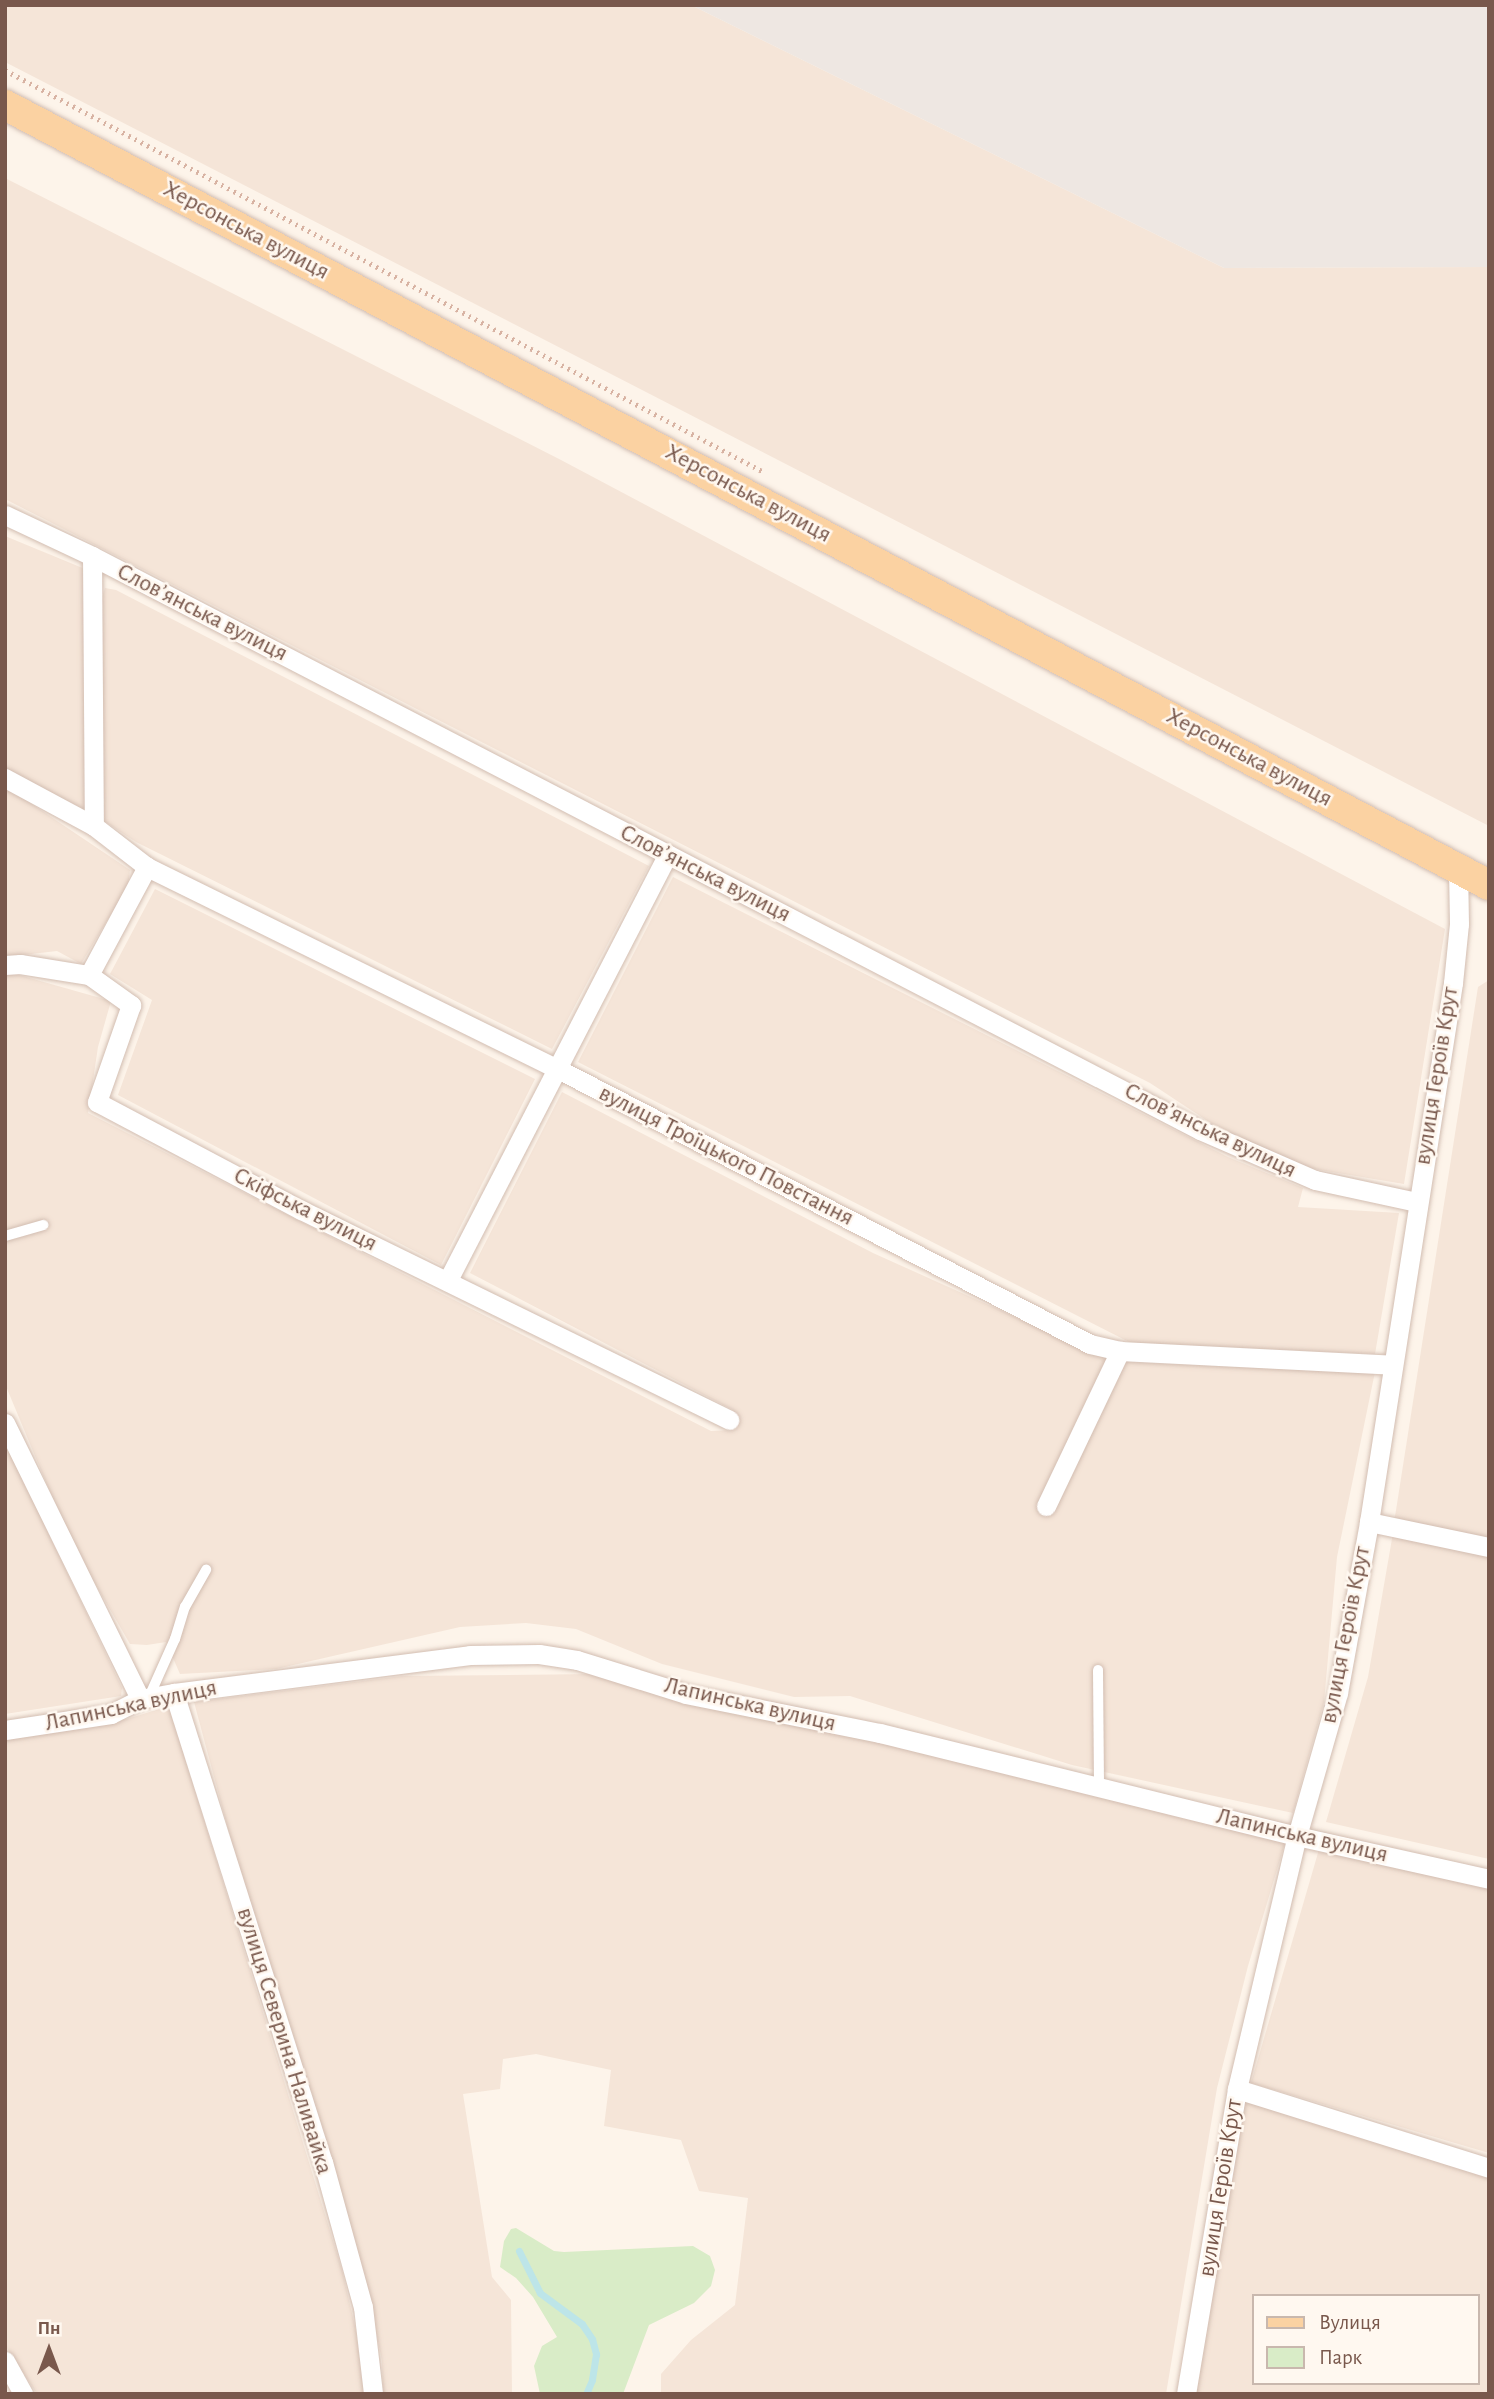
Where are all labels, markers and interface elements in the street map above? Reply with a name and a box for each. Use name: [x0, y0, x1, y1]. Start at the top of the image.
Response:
street label: Херсонська вулиця: [158, 175, 334, 287]
street label: Херсонська вулиця: [660, 438, 836, 550]
street label: Словʼянська вулиця: [112, 558, 292, 668]
street label: Херсонська вулиця: [1161, 702, 1337, 814]
street label: Словʼянська вулиця: [615, 819, 795, 929]
street label: вулиця Героїв Крут: [1409, 985, 1465, 1167]
street label: Словʼянська вулиця: [1119, 1077, 1301, 1185]
street label: вулиця Троїцького Повстання: [594, 1079, 858, 1233]
street label: Скіфська вулиця: [228, 1161, 382, 1259]
street label: вулиця Героїв Крут: [1315, 1544, 1377, 1726]
street label: Лапинська вулиця: [661, 1671, 839, 1739]
street label: Лапинська вулиця: [42, 1674, 220, 1738]
street label: Лапинська вулиця: [1213, 1802, 1391, 1870]
street label: вулиця Северина Наливайка: [230, 1904, 338, 2178]
street label: вулиця Героїв Крут: [1193, 2097, 1249, 2279]
legend: [1252, 2294, 1480, 2385]
text: Вулиця: [1319, 2312, 1381, 2333]
north arrow: [14, 2315, 84, 2385]
text: Пн: [37, 2319, 61, 2338]
text: Парк: [1319, 2347, 1362, 2368]

